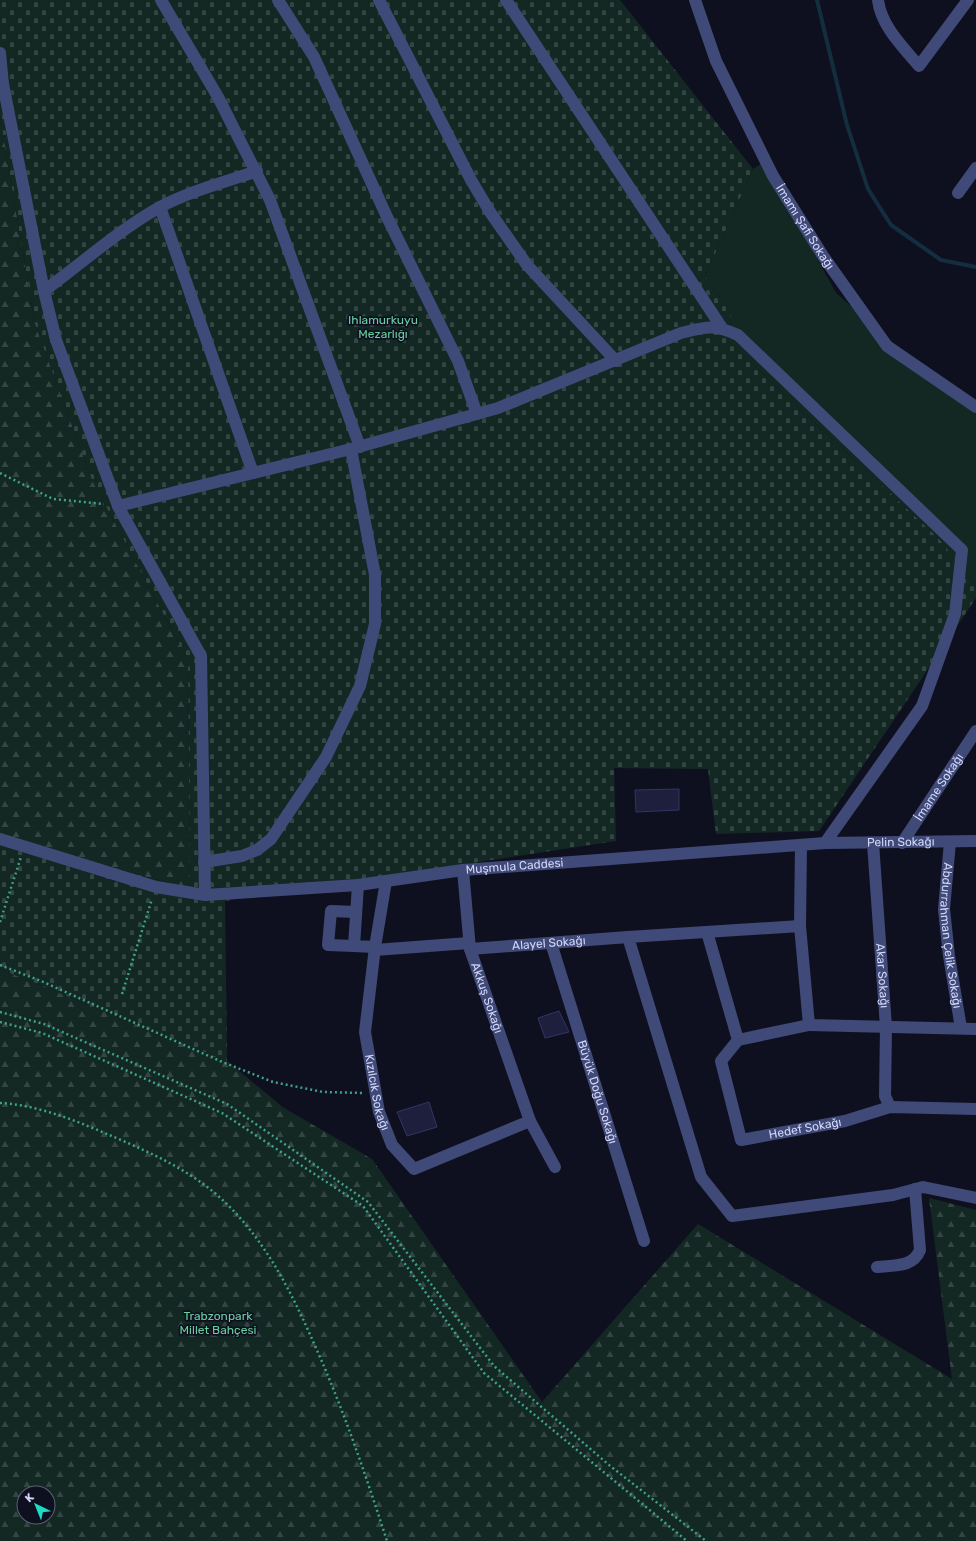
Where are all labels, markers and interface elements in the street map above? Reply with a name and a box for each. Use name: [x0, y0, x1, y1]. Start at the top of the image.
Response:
street label: İmamı Şafi Sokağı: [773, 182, 837, 272]
park label: Ihlamurkuyu Mezarlığı: [348, 313, 418, 341]
street label: İmame Sokağı: [912, 751, 966, 824]
street label: Pelin Sokağı: [867, 835, 935, 849]
street label: Muşmula Caddesi: [465, 856, 564, 877]
street label: Abdurrahman Çelik Sokağı: [937, 862, 965, 1009]
street label: Alayel Sokağı: [512, 933, 586, 953]
street label: Akar Sokağı: [873, 943, 892, 1009]
street label: Akkuş Sokağı: [468, 961, 506, 1035]
street label: Büyük Doğu Sokağı: [575, 1038, 620, 1146]
street label: Kızılcık Sokağı: [362, 1053, 393, 1132]
street label: Hedef Sokağı: [768, 1115, 843, 1142]
park label: Trabzonpark Millet Bahçesi: [180, 1309, 257, 1337]
north arrow: [16, 1485, 56, 1525]
text: K: [22, 1490, 37, 1505]

